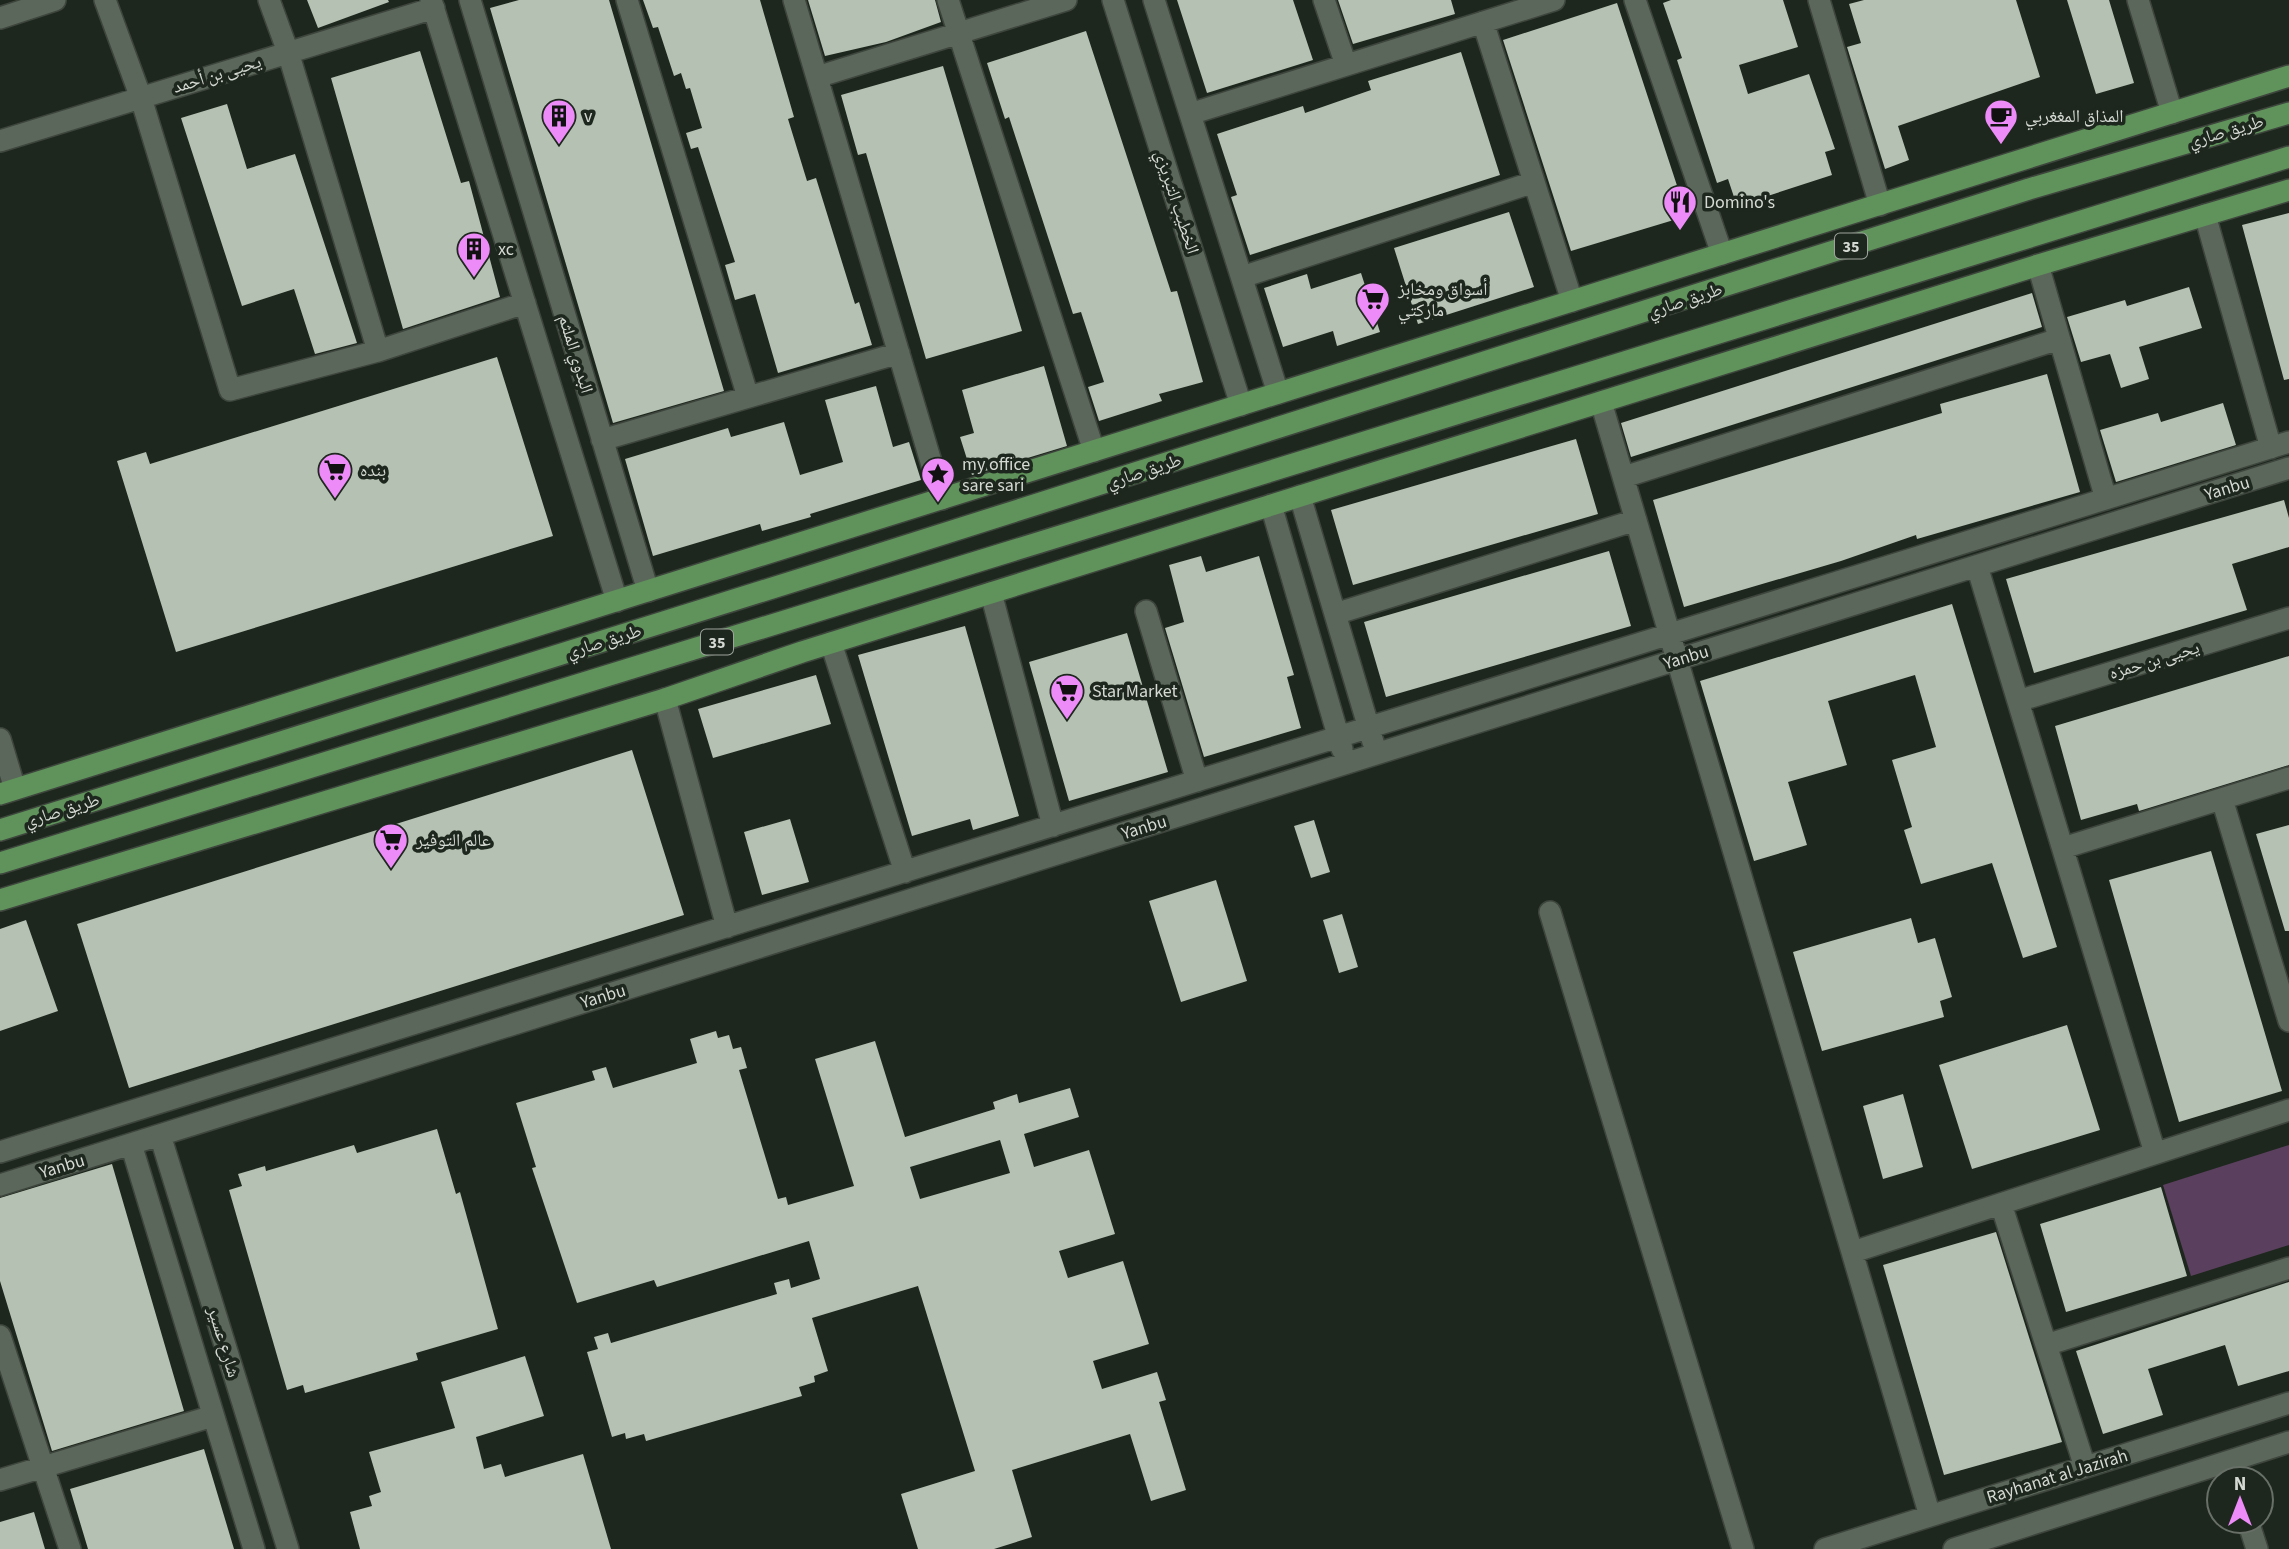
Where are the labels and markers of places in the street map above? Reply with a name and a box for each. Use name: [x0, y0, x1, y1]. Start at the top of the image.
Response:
building icon: v: [540, 97, 578, 146]
cafe icon: المذاق المغغربي: [1982, 97, 2020, 146]
place label: v: [584, 104, 593, 129]
place label: المذاق المغغربي: [2025, 104, 2124, 131]
restaurant icon: Domino's: [1661, 183, 1699, 232]
place label: Domino's: [1704, 190, 1775, 215]
building icon: xc: [455, 230, 493, 279]
place label: xc: [498, 237, 514, 262]
place label: أسواق ومخابز ماركتي: [1397, 277, 1487, 325]
supermarket icon: أسواق ومخابز ماركتي: [1354, 280, 1392, 329]
supermarket icon: بنده: [316, 451, 354, 500]
place label: my office sare sari: [962, 452, 1030, 498]
place icon: my office sare sari: [919, 455, 957, 504]
place label: بنده: [360, 458, 386, 483]
supermarket icon: Star Market: [1048, 672, 1086, 721]
place label: Star Market: [1092, 679, 1178, 704]
supermarket icon: عالم التوفير: [372, 821, 410, 870]
place label: عالم التوفير: [415, 828, 491, 853]

